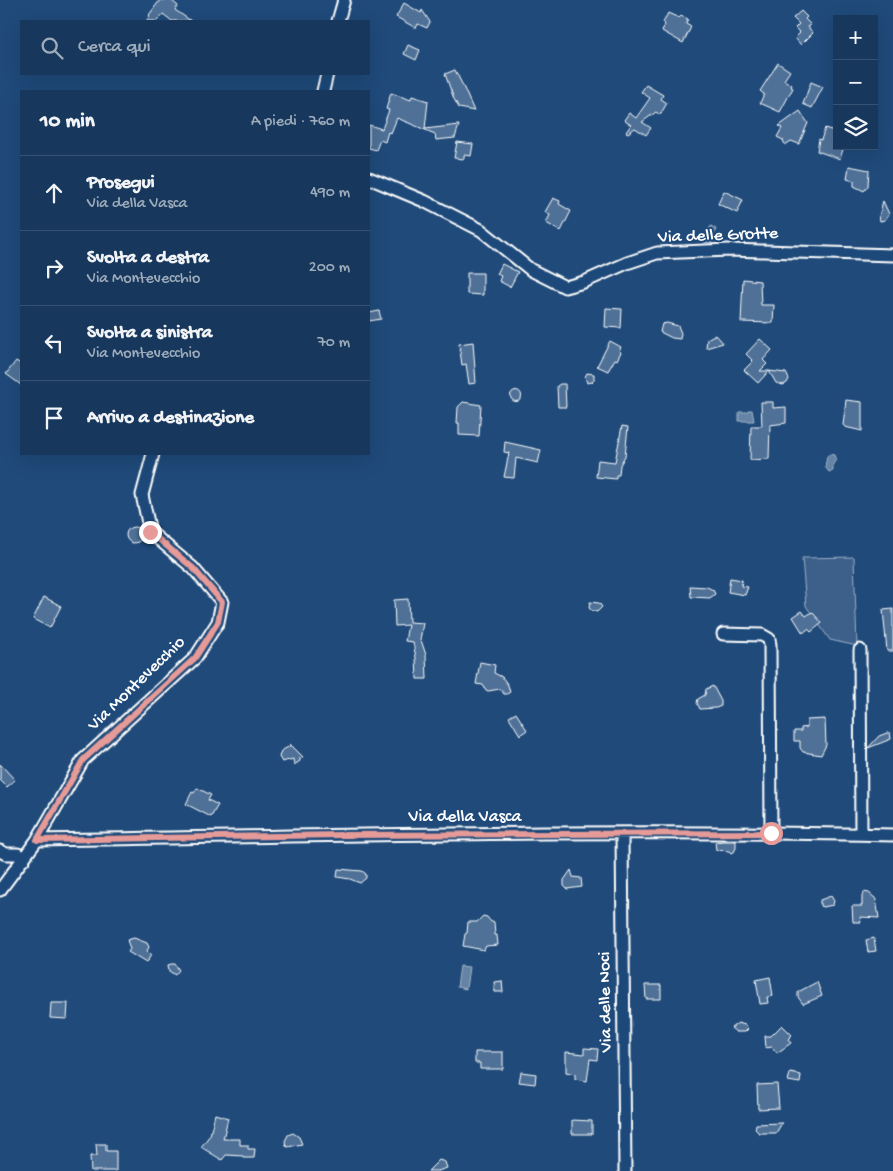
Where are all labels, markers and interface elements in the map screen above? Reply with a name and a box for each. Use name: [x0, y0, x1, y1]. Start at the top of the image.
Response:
map controls: [833, 15, 878, 150]
button: +: [833, 15, 878, 60]
search box: [20, 20, 370, 75]
icon: search: [38, 34, 66, 62]
text: Cerca qui: [78, 36, 151, 59]
button: −: [833, 60, 878, 105]
button: layers: [833, 105, 878, 150]
text: 10 min: [40, 110, 95, 135]
text: A piedi · 760 m: [251, 113, 350, 132]
text: Prosegui: [87, 172, 155, 195]
icon: ahead: [40, 179, 68, 207]
text: 490 m: [310, 184, 350, 203]
text: Via della Vasca: [87, 195, 187, 214]
street label: Via delle Grotte: [656, 223, 779, 249]
text: Svolta a destra: [87, 247, 209, 270]
icon: right: [40, 254, 68, 282]
text: 200 m: [309, 259, 350, 278]
text: Via Montevecchio: [87, 270, 200, 289]
text: Svolta a sinistra: [87, 322, 212, 345]
icon: left: [40, 329, 68, 357]
text: 70 m: [317, 334, 350, 353]
text: Via Montevecchio: [87, 345, 200, 364]
icon: arrive: [40, 404, 68, 432]
text: Arrivo a destinazione: [87, 407, 254, 430]
route end: [139, 521, 162, 544]
street label: Via Montevecchio: [83, 632, 190, 737]
street label: Via della Vasca: [408, 807, 522, 828]
route start: [760, 822, 783, 845]
street label: Via delle Noci: [595, 951, 617, 1053]

